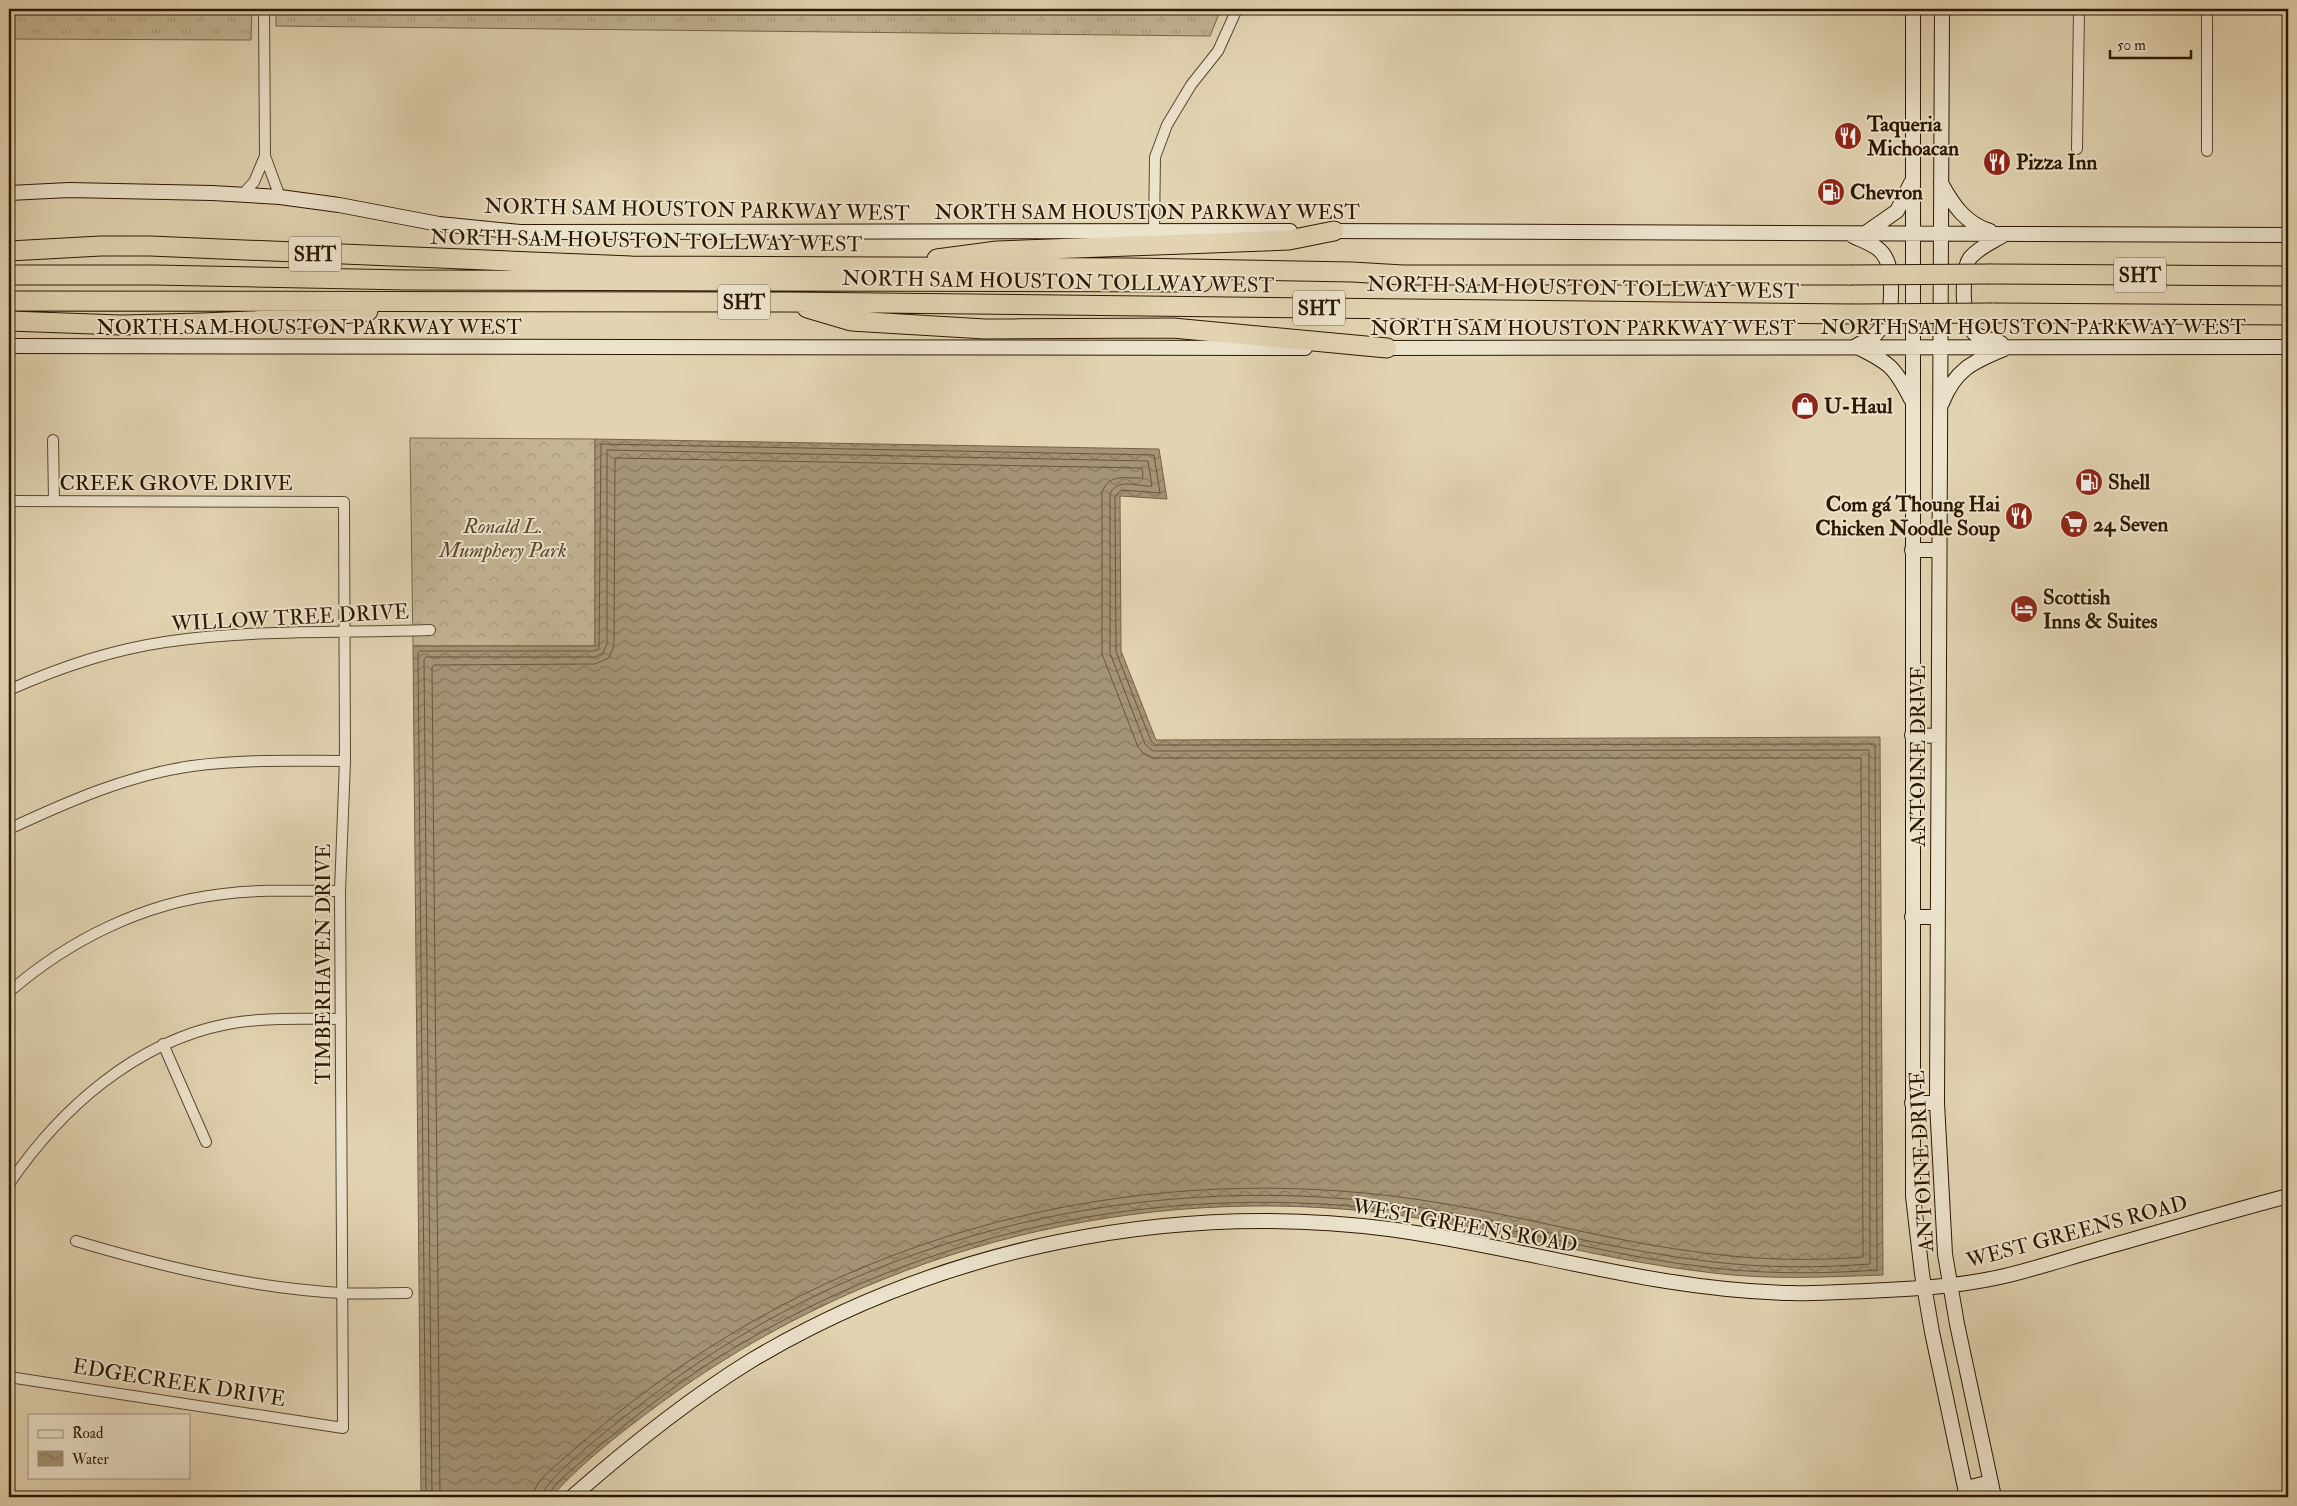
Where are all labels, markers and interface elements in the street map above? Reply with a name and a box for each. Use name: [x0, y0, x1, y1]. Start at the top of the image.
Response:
scale bar: [2110, 28, 2191, 60]
text: 50 m: [2117, 36, 2146, 55]
place label: Taqueria Michoacan: [1866, 111, 1959, 162]
restaurant icon: Taqueria Michoacan: [1833, 121, 1863, 151]
restaurant icon: Pizza Inn: [1982, 147, 2012, 177]
place label: Pizza Inn: [2016, 149, 2097, 176]
fuel station icon: Chevron: [1816, 177, 1846, 207]
place label: Chevron: [1850, 179, 1923, 206]
street label: NORTH SAM HOUSTON PARKWAY WEST: [484, 193, 910, 227]
street label: NORTH SAM HOUSTON PARKWAY WEST: [934, 199, 1360, 226]
street label: NORTH SAM HOUSTON TOLLWAY WEST: [430, 224, 863, 258]
road number: SHT: [289, 236, 341, 272]
road number: SHT: [2114, 258, 2166, 292]
street label: NORTH SAM HOUSTON TOLLWAY WEST: [842, 265, 1275, 299]
street label: NORTH SAM HOUSTON TOLLWAY WEST: [1367, 271, 1800, 305]
road number: SHT: [718, 284, 770, 320]
road number: SHT: [1293, 290, 1345, 326]
street label: NORTH SAM HOUSTON PARKWAY WEST: [96, 314, 522, 341]
street label: NORTH SAM HOUSTON PARKWAY WEST: [1820, 314, 2246, 341]
street label: NORTH SAM HOUSTON PARKWAY WEST: [1370, 315, 1796, 342]
shop icon: U-Haul: [1790, 391, 1820, 421]
place label: U-Haul: [1824, 393, 1893, 420]
fuel station icon: Shell: [2074, 467, 2104, 497]
place label: Shell: [2108, 469, 2151, 496]
street label: CREEK GROVE DRIVE: [59, 470, 293, 497]
place label: Com gá Thoung Hai Chicken Noodle Soup: [1815, 491, 2000, 542]
restaurant icon: Com gá Thoung Hai Chicken Noodle Soup: [2004, 501, 2034, 531]
supermarket icon: 24 Seven: [2059, 509, 2089, 539]
place label: 24 Seven: [2093, 511, 2168, 538]
park label: Ronald L. Mumphery Park: [437, 513, 567, 564]
place label: Scottish Inns & Suites: [2043, 584, 2157, 635]
hotel icon: Scottish Inns & Suites: [2009, 594, 2039, 624]
street label: WILLOW TREE DRIVE: [169, 598, 410, 638]
street label: ANTOINE DRIVE: [1905, 665, 1932, 848]
street label: TIMBERHAVEN DRIVE: [310, 844, 337, 1084]
street label: ANTOINE DRIVE: [1904, 1069, 1940, 1254]
street label: WEST GREENS ROAD: [1962, 1189, 2191, 1275]
street label: WEST GREENS ROAD: [1349, 1193, 1580, 1259]
street label: EDGECREEK DRIVE: [71, 1353, 287, 1413]
legend: [28, 1414, 190, 1478]
text: Road: [72, 1424, 104, 1443]
text: Water: [71, 1450, 109, 1469]

